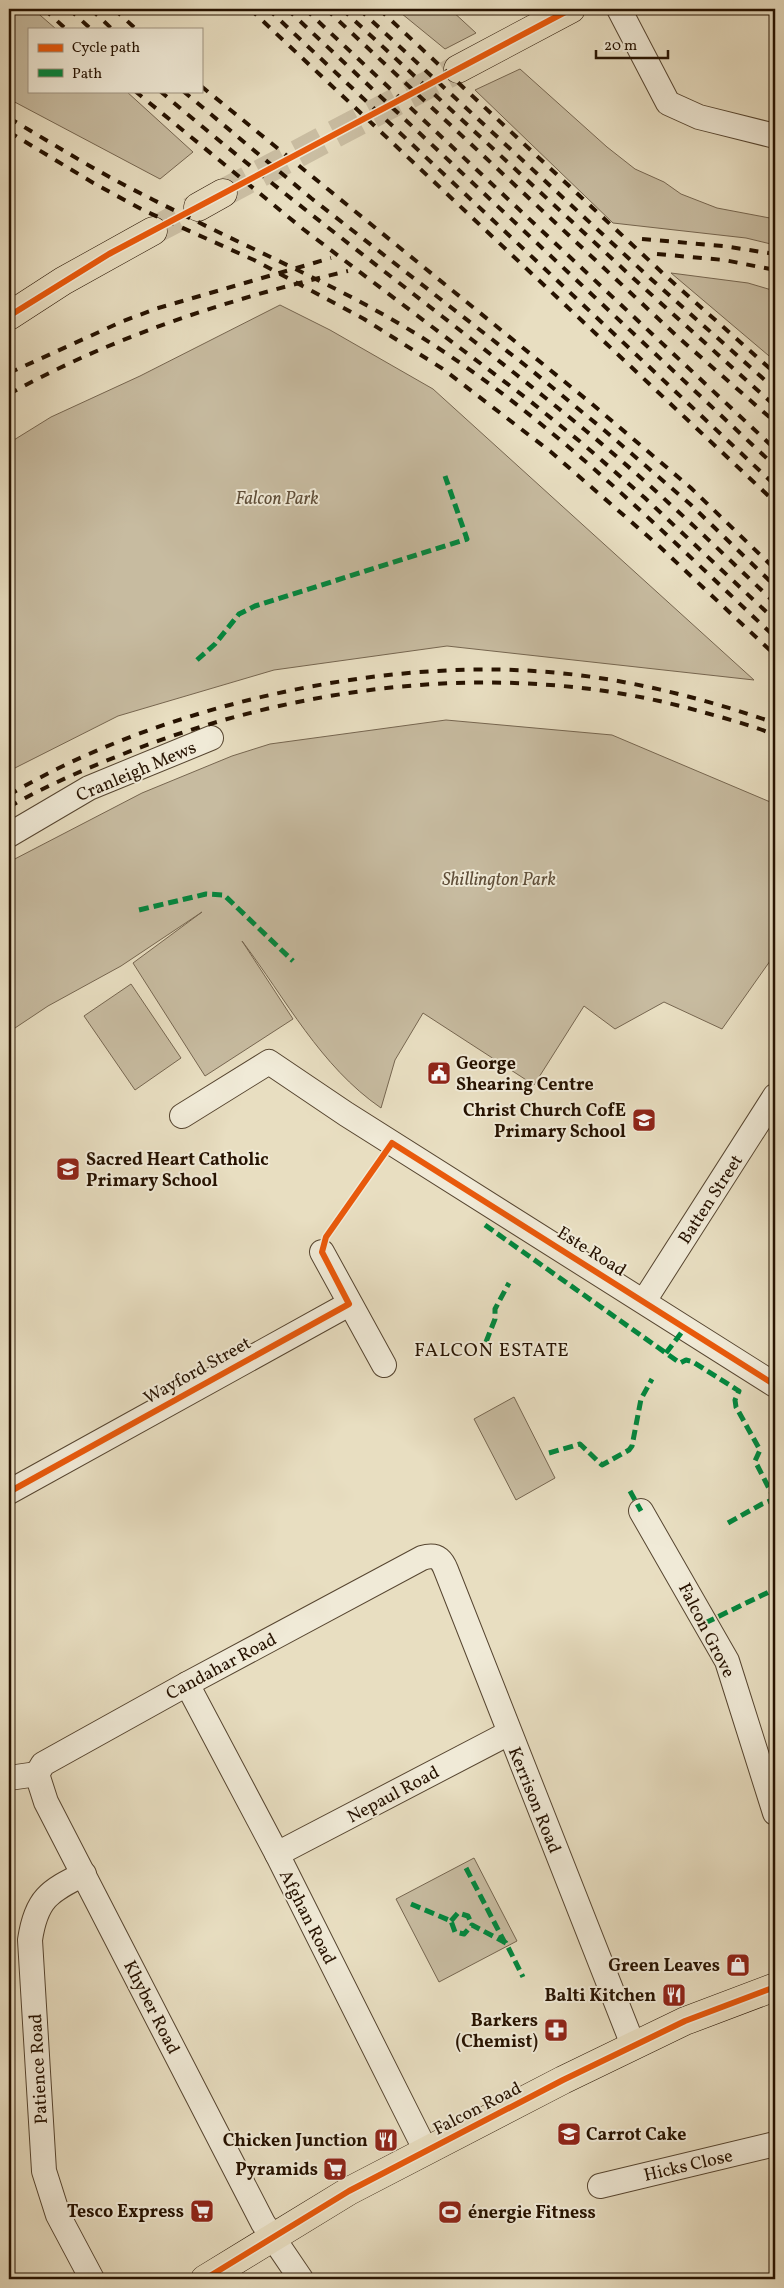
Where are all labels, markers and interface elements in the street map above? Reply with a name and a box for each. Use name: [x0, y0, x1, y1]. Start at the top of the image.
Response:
legend: [28, 28, 202, 92]
scale bar: [596, 28, 669, 60]
text: 20 m: [604, 36, 637, 57]
text: Cycle path: [72, 38, 140, 59]
text: Path: [72, 64, 102, 85]
park label: Falcon Park: [235, 487, 319, 512]
street label: Cranleigh Mews: [73, 736, 200, 809]
park label: Shillington Park: [442, 868, 556, 893]
place label: George Shearing Centre: [456, 1052, 594, 1098]
public building icon: George Shearing Centre: [426, 1060, 452, 1086]
place label: Christ Church CofE Primary School: [463, 1099, 626, 1145]
school or university icon: Christ Church CofE Primary School: [631, 1107, 657, 1133]
place label: Sacred Heart Catholic Primary School: [86, 1148, 269, 1194]
street label: Batten Street: [673, 1150, 750, 1250]
school or university icon: Sacred Heart Catholic Primary School: [55, 1156, 81, 1182]
street label: Este Road: [552, 1221, 631, 1283]
street label: Wayford Street: [140, 1331, 256, 1411]
district label: FALCON ESTATE: [414, 1338, 570, 1364]
street label: Falcon Grove: [671, 1579, 740, 1682]
street label: Candahar Road: [162, 1628, 281, 1707]
street label: Kerrison Road: [501, 1744, 566, 1858]
street label: Nepaul Road: [343, 1761, 444, 1830]
street label: Afghan Road: [272, 1866, 341, 1969]
shop icon: Green Leaves: [725, 1952, 751, 1978]
place label: Green Leaves: [608, 1954, 720, 1979]
street label: Khyber Road: [116, 1957, 185, 2059]
restaurant icon: Balti Kitchen: [661, 1982, 687, 2008]
place label: Balti Kitchen: [545, 1984, 656, 2009]
place label: Barkers (Chemist): [455, 2009, 538, 2055]
street label: Patience Road: [24, 2013, 55, 2125]
pharmacy icon: Barkers (Chemist): [543, 2017, 569, 2043]
street label: Falcon Road: [429, 2076, 526, 2142]
school or university icon: Carrot Cake: [556, 2121, 582, 2147]
place label: Carrot Cake: [586, 2123, 686, 2148]
restaurant icon: Chicken Junction: [373, 2127, 399, 2153]
place label: Chicken Junction: [223, 2129, 368, 2154]
street label: Hicks Close: [641, 2144, 735, 2189]
supermarket icon: Pyramids: [322, 2156, 348, 2182]
place label: Pyramids: [235, 2158, 318, 2183]
supermarket icon: Tesco Express: [189, 2198, 215, 2224]
sports icon: énergie Fitness: [437, 2199, 463, 2225]
place label: Tesco Express: [67, 2200, 184, 2225]
place label: énergie Fitness: [468, 2201, 596, 2226]

